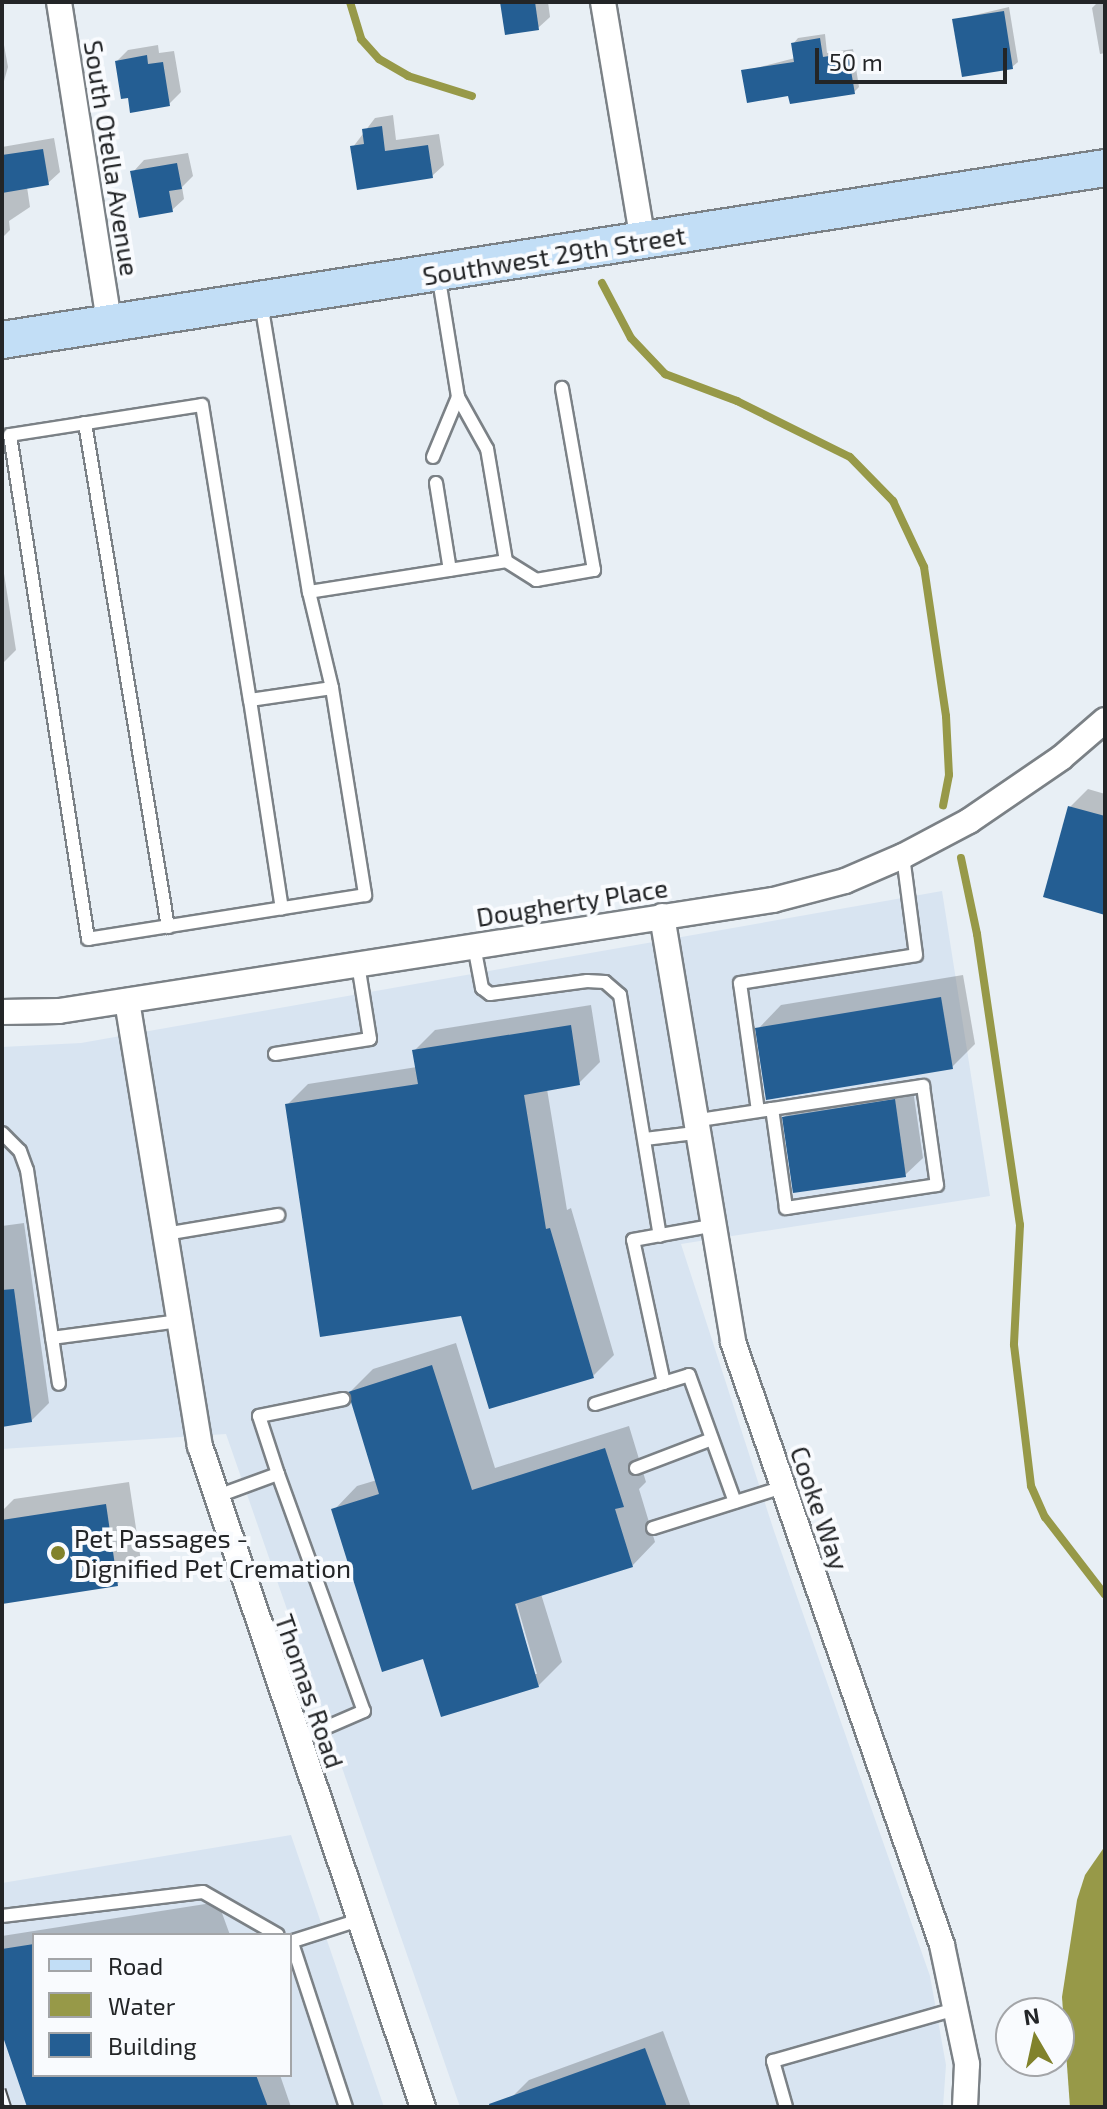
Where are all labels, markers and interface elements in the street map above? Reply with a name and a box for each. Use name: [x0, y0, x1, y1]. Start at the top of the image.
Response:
scale bar: [819, 32, 1011, 82]
street label: South Otella Avenue: [78, 38, 146, 278]
text: 50 m: [829, 47, 883, 76]
street label: Southwest 29th Street: [420, 219, 688, 291]
street label: Dougherty Place: [474, 871, 670, 933]
street label: Cooke Way: [784, 1442, 856, 1574]
place label: Pet Passages - Dignified Pet Cremation: [74, 1522, 351, 1584]
marker: Pet Passages - Dignified Pet Cremation: [49, 1544, 67, 1562]
street label: Thomas Road: [269, 1610, 351, 1772]
legend: [32, 1933, 292, 2077]
text: Road: [108, 1951, 163, 1980]
text: Water: [108, 1991, 175, 2020]
north arrow: [995, 1997, 1075, 2077]
text: N: [1022, 2001, 1041, 2029]
text: Building: [108, 2031, 197, 2060]

